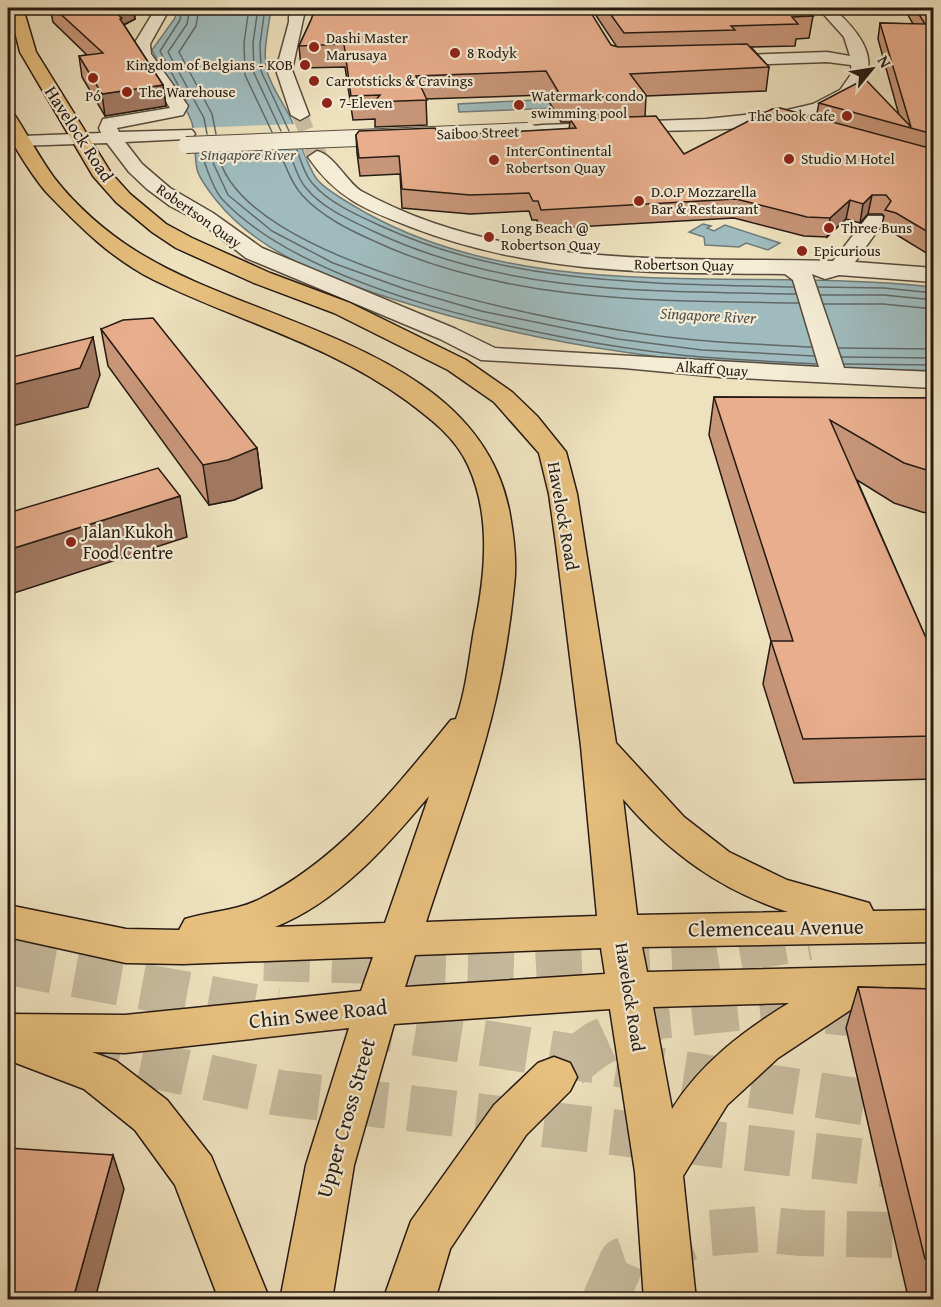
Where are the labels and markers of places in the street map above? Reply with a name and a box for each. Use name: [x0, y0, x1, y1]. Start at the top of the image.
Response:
place label: Dashi Master Marusaya: [326, 27, 408, 65]
marker: Dashi Master Marusaya: [307, 40, 321, 54]
place label: 8 Rodyk: [467, 42, 517, 63]
marker: 8 Rodyk: [448, 46, 462, 60]
place label: Kingdom of Belgians - KOB: [126, 54, 293, 75]
marker: Kingdom of Belgians - KOB: [298, 58, 312, 72]
place label: Carrotsticks & Cravings: [326, 70, 473, 91]
marker: Pó: [86, 71, 100, 85]
marker: Carrotsticks & Cravings: [307, 74, 321, 88]
place label: The Warehouse: [139, 81, 236, 102]
place label: Pó: [85, 85, 101, 106]
marker: The Warehouse: [120, 85, 134, 99]
place label: Watermark condo swimming pool: [531, 85, 644, 123]
place label: 7-Eleven: [339, 92, 393, 113]
marker: 7-Eleven: [320, 96, 334, 110]
marker: Watermark condo swimming pool: [512, 98, 526, 112]
place label: The book cafe: [748, 105, 835, 126]
marker: The book cafe: [840, 109, 854, 123]
place label: InterContinental Robertson Quay: [506, 140, 612, 178]
place label: Studio M Hotel: [801, 148, 895, 169]
marker: Studio M Hotel: [782, 152, 796, 166]
marker: InterContinental Robertson Quay: [487, 153, 501, 167]
place label: D.O.P Mozzarella Bar & Restaurant: [651, 181, 759, 219]
marker: D.O.P Mozzarella Bar & Restaurant: [632, 194, 646, 208]
place label: Long Beach @ Robertson Quay: [501, 217, 601, 255]
place label: Three Buns: [841, 217, 912, 238]
marker: Three Buns: [822, 221, 836, 235]
marker: Long Beach @ Robertson Quay: [482, 230, 496, 244]
place label: Epicurious: [814, 240, 881, 261]
marker: Epicurious: [795, 244, 809, 258]
place label: Jalan Kukoh Food Centre: [81, 518, 173, 566]
marker: Jalan Kukoh Food Centre: [64, 535, 78, 549]

